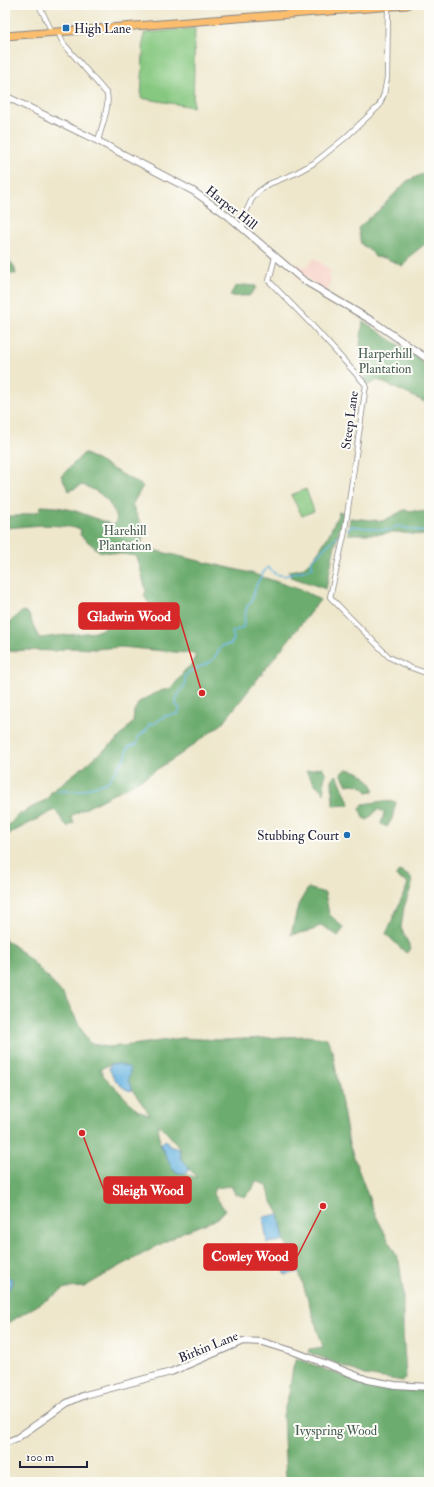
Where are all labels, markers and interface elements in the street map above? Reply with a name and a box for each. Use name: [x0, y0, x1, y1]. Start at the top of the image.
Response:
place label: High Lane: [74, 21, 132, 37]
marker: High Lane: [61, 23, 71, 33]
street label: Harper Hill: [202, 183, 261, 234]
park label: Harperhill Plantation: [358, 346, 413, 377]
street label: Steep Lane: [338, 389, 363, 450]
park label: Harehill Plantation: [98, 523, 152, 554]
callout: Gladwin Wood: [79, 603, 179, 629]
text: Gladwin Wood: [87, 608, 171, 625]
place label: Stubbing Court: [257, 828, 339, 844]
marker: Stubbing Court: [342, 830, 352, 840]
callout: Sleigh Wood: [104, 1177, 191, 1203]
text: Sleigh Wood: [112, 1182, 184, 1200]
callout: Cowley Wood: [204, 1244, 297, 1270]
text: Cowley Wood: [211, 1248, 289, 1266]
street label: Birkin Lane: [176, 1328, 241, 1366]
park label: Ivyspring Wood: [295, 1423, 378, 1440]
scale bar: [20, 1443, 87, 1469]
text: 100 m: [26, 1450, 55, 1465]

